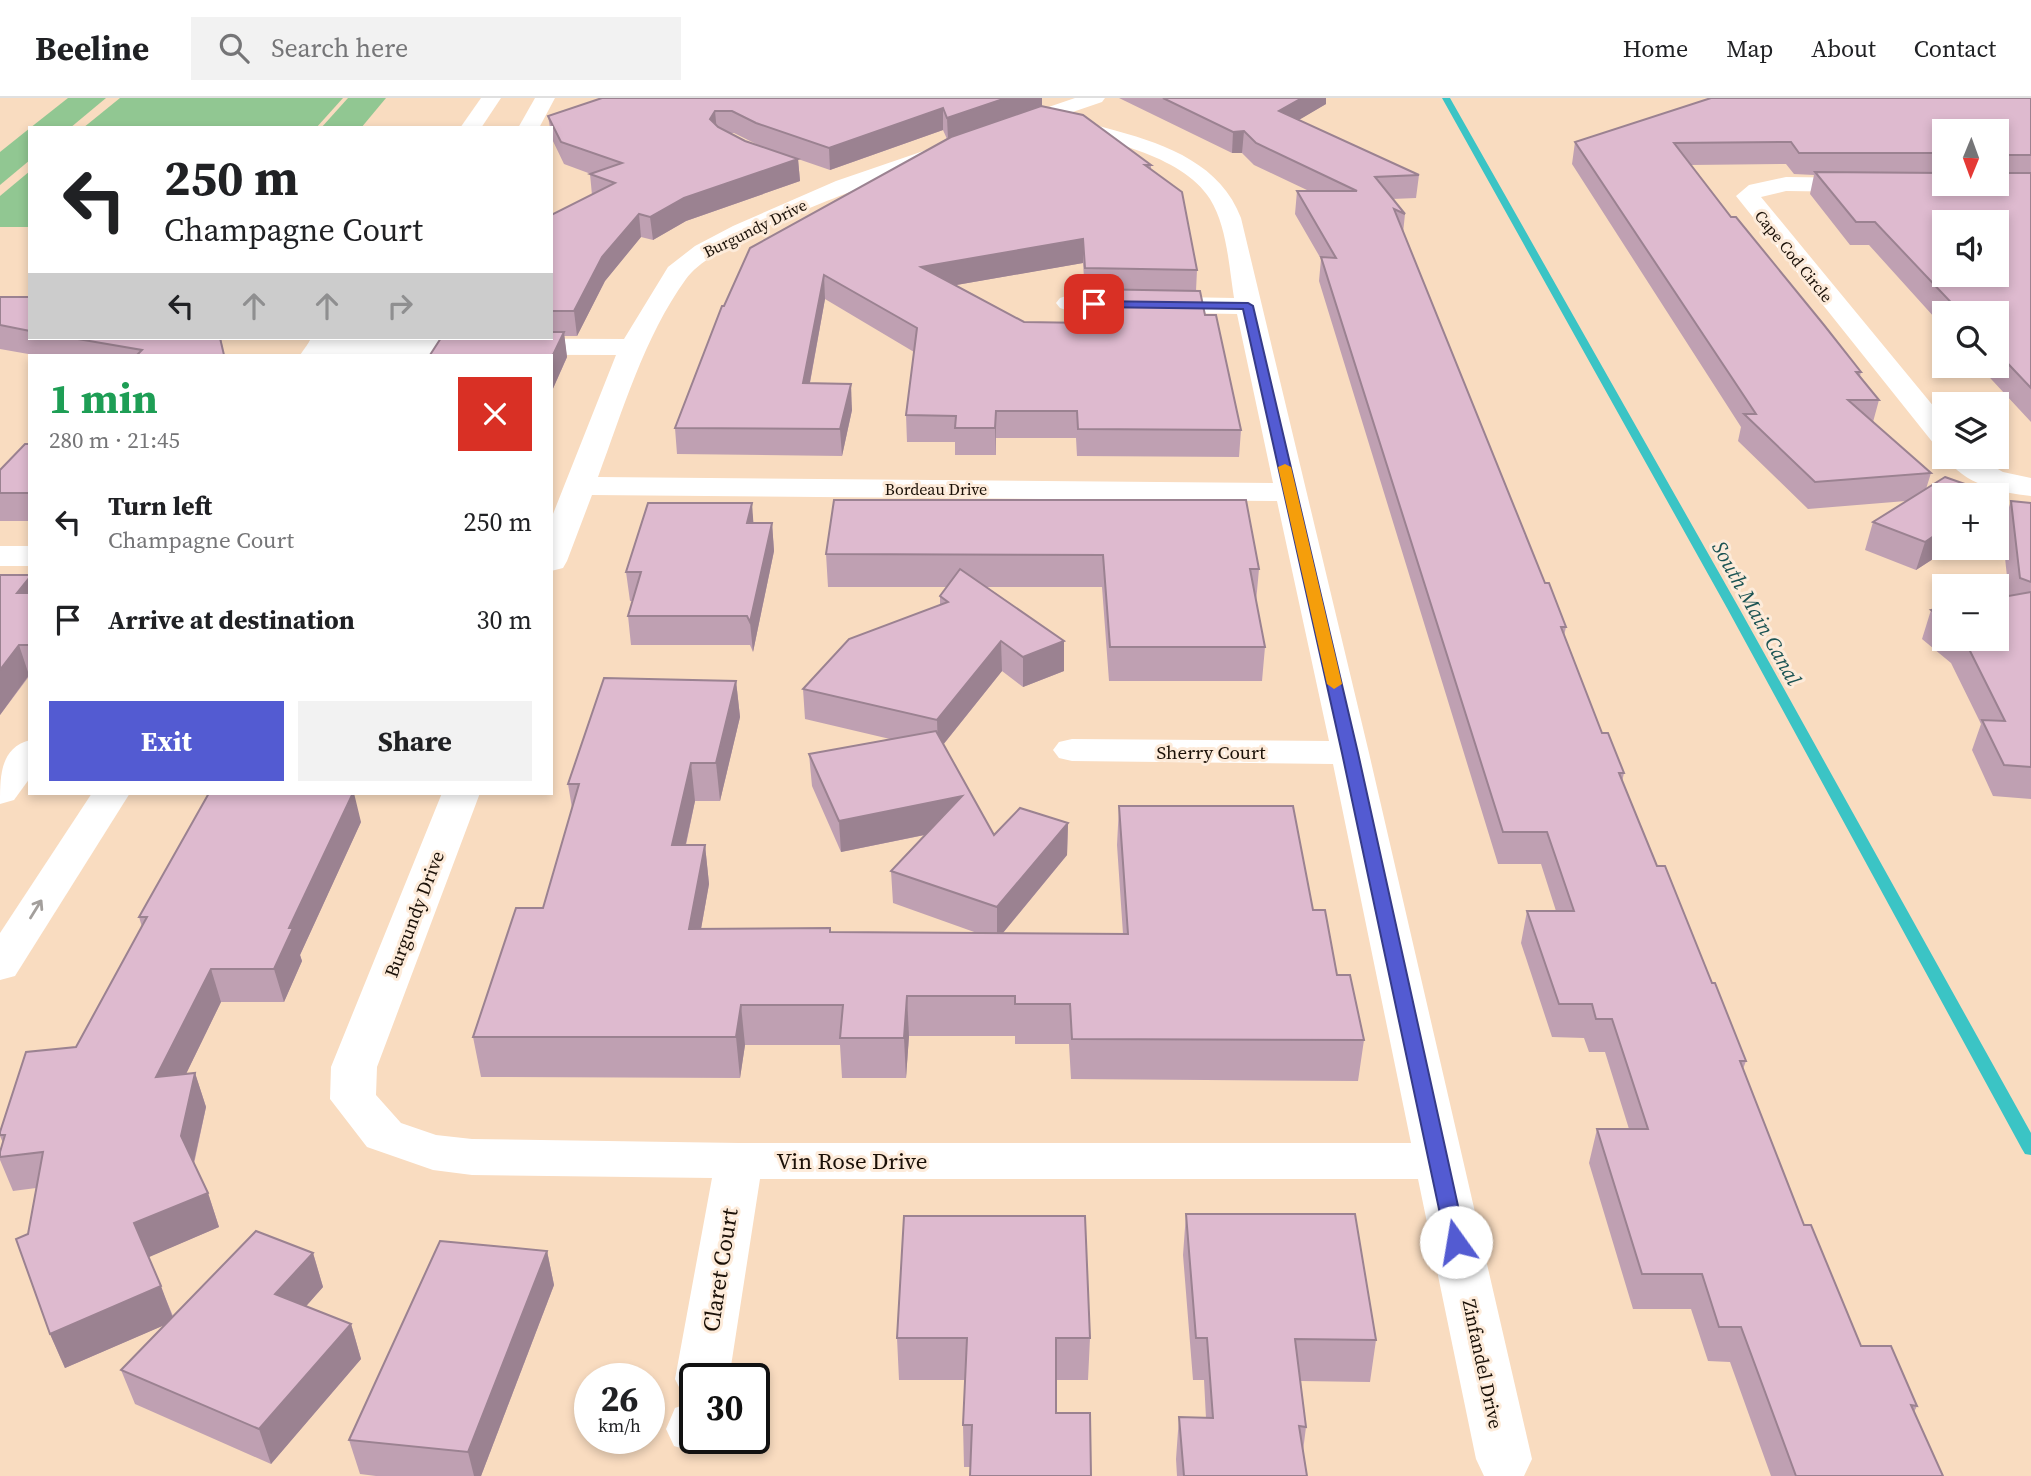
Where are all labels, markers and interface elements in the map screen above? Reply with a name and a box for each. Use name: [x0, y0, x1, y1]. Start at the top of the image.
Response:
search box: [191, 17, 681, 80]
text: Beeline: [35, 26, 149, 71]
icon: search: [215, 29, 253, 67]
text: Search here: [271, 30, 408, 66]
text: Home: [1623, 32, 1688, 65]
text: Map: [1726, 32, 1773, 65]
text: About: [1811, 32, 1876, 65]
text: Contact: [1914, 32, 1996, 65]
north arrow: [1932, 119, 2009, 196]
map controls: [1932, 119, 2009, 651]
text: 250 m: [164, 144, 299, 211]
icon: left: [49, 154, 140, 245]
street label: Burgundy Drive: [700, 193, 810, 263]
street label: Cape Cod Circle: [1750, 205, 1838, 307]
text: Champagne Court: [164, 208, 423, 252]
button: sound: [1932, 210, 2009, 287]
pin: [1064, 274, 1124, 334]
icon: arrive: [1075, 285, 1113, 323]
icon: left: [162, 287, 200, 325]
icon: ahead: [235, 287, 273, 325]
icon: ahead: [308, 287, 346, 325]
icon: right: [381, 287, 419, 325]
button: search: [1932, 301, 2009, 378]
text: 1 min: [49, 369, 158, 427]
button: close: [458, 377, 532, 451]
button: layers: [1932, 392, 2009, 469]
text: 280 m · 21:45: [49, 424, 180, 456]
street label: Bordeau Drive: [885, 478, 987, 500]
button: +: [1932, 483, 2009, 560]
text: Turn left: [108, 488, 212, 524]
icon: left: [49, 503, 87, 541]
text: 250 m: [464, 504, 532, 540]
text: Champagne Court: [108, 524, 294, 556]
water label: South Main Canal: [1705, 536, 1809, 690]
button: −: [1932, 574, 2009, 651]
icon: arrive: [49, 601, 87, 639]
text: Arrive at destination: [108, 602, 355, 638]
text: 30 m: [477, 602, 532, 638]
button: Exit: [49, 701, 284, 781]
button: Share: [298, 701, 532, 781]
street label: Sherry Court: [1157, 739, 1266, 765]
street label: Burgundy Drive: [378, 847, 450, 981]
one-way arrow: [30, 899, 44, 919]
street label: Vin Rose Drive: [777, 1145, 927, 1177]
street label: Claret Court: [694, 1205, 746, 1334]
position arrow: [1419, 1205, 1493, 1279]
street label: Zinfandel Drive: [1457, 1297, 1509, 1431]
speed limit sign: 30: [679, 1363, 770, 1454]
text: 26: [601, 1375, 638, 1423]
text: km/h: [598, 1413, 641, 1438]

